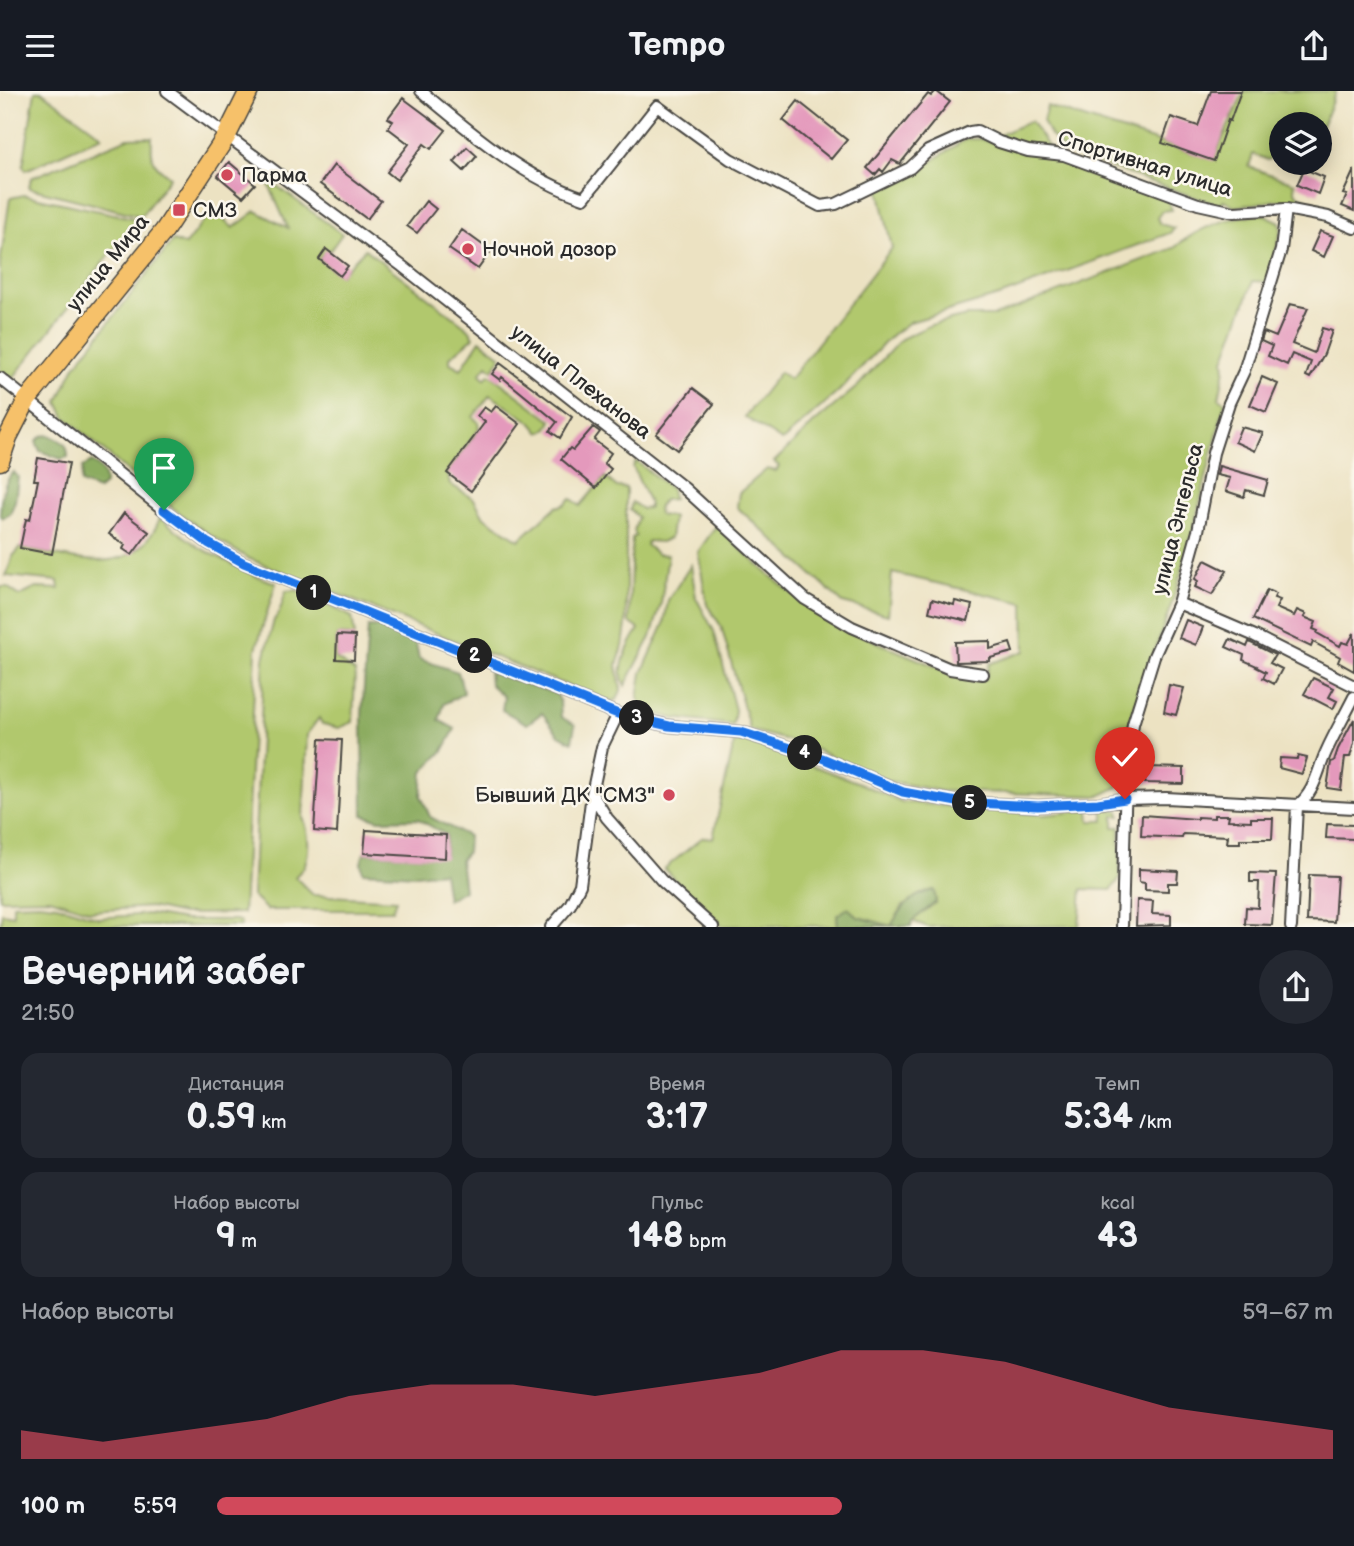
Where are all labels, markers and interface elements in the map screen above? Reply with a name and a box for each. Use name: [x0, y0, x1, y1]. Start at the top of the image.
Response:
text: Tempo: [629, 26, 726, 65]
icon: menu: [21, 27, 59, 65]
icon: share: [1295, 27, 1333, 65]
map controls: [1269, 112, 1332, 175]
button: layers: [1269, 112, 1332, 175]
street label: Спортивная улица: [1055, 126, 1236, 203]
place label: Парма: [241, 163, 308, 188]
marker: Парма: [219, 167, 235, 183]
place label: СМЗ: [193, 198, 237, 223]
marker: СМЗ: [171, 202, 187, 218]
street label: улица Мира: [61, 209, 155, 316]
place label: Ночной дозор: [482, 237, 616, 262]
marker: Ночной дозор: [460, 241, 476, 257]
street label: улица Плеханова: [506, 319, 657, 445]
pin: [134, 438, 194, 510]
street label: улица Энгельса: [1147, 440, 1209, 597]
icon: arrive: [145, 449, 183, 487]
pin: 1: [296, 575, 332, 611]
text: 1: [310, 581, 318, 604]
pin: 2: [458, 639, 492, 673]
text: 2: [469, 644, 480, 667]
pin: 3: [620, 701, 654, 735]
text: 3: [631, 706, 642, 729]
pin: [1095, 727, 1155, 799]
pin: 4: [788, 735, 822, 771]
icon: check: [1106, 738, 1144, 776]
text: 4: [799, 741, 810, 764]
place label: Бывший ДК "СМЗ": [475, 783, 655, 808]
pin: 5: [953, 785, 988, 821]
marker: Бывший ДК "СМЗ": [661, 787, 677, 803]
text: 5: [964, 791, 975, 814]
text: Вечерний забег: [21, 950, 305, 995]
button: share: [1259, 950, 1333, 1024]
text: 21:50: [21, 999, 74, 1027]
text: Дистанция: [188, 1073, 284, 1096]
text: Время: [649, 1073, 705, 1096]
text: Темп: [1095, 1073, 1140, 1096]
text: 0.59: [186, 1096, 256, 1139]
text: 3:17: [646, 1096, 708, 1139]
text: 5:34: [1063, 1096, 1133, 1139]
text: km: [256, 1111, 287, 1134]
text: /km: [1133, 1111, 1172, 1134]
text: Набор высоты: [173, 1192, 300, 1215]
text: Пульс: [651, 1192, 703, 1215]
text: kcal: [1101, 1192, 1135, 1215]
text: 9: [216, 1215, 236, 1258]
text: 148: [628, 1215, 684, 1258]
text: 43: [1097, 1215, 1138, 1258]
text: m: [236, 1230, 257, 1253]
text: bpm: [684, 1230, 726, 1253]
text: Набор высоты: [21, 1298, 174, 1326]
text: 59–67 m: [1242, 1298, 1333, 1326]
text: 100 m: [21, 1492, 85, 1520]
text: 5:59: [133, 1492, 177, 1520]

